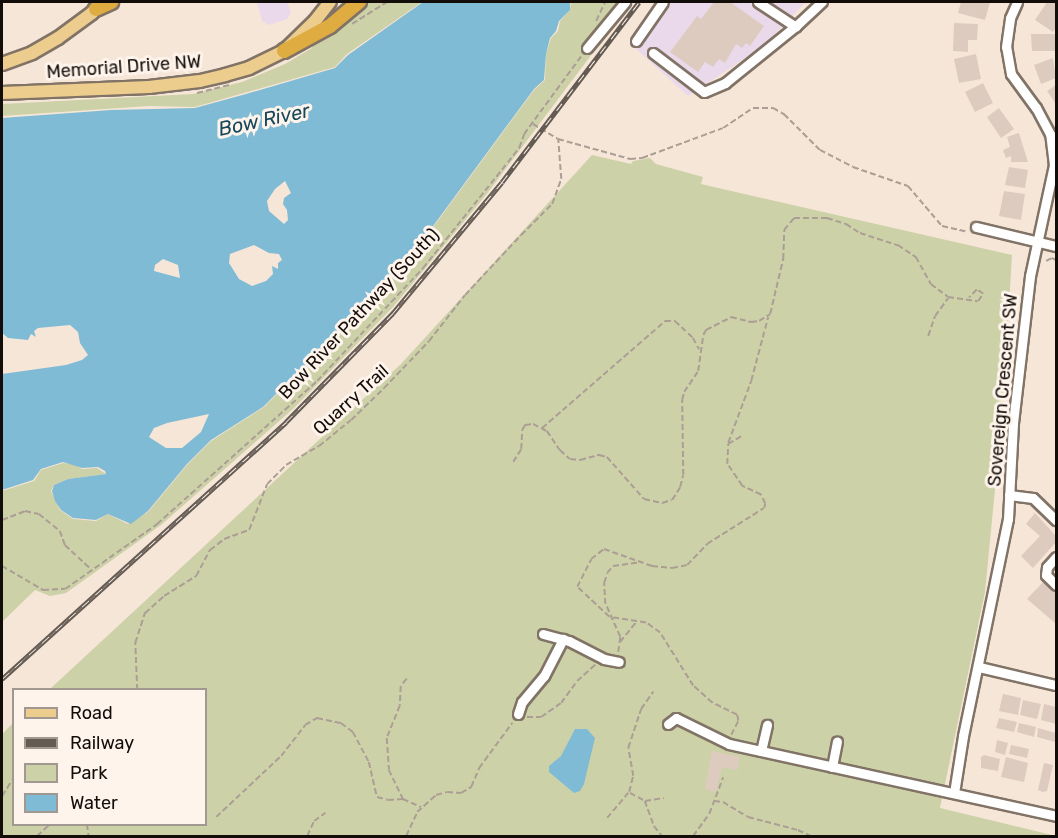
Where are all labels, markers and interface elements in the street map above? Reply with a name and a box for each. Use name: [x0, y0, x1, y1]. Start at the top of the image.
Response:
street label: Memorial Drive NW: [46, 51, 202, 83]
water label: Bow River: [216, 99, 312, 141]
street label: Bow River Pathway (South): [274, 224, 444, 404]
street label: Sovereign Crescent SW: [984, 293, 1022, 487]
street label: Quarry Trail: [308, 360, 394, 440]
legend: [12, 688, 207, 826]
text: Road: [70, 702, 113, 724]
text: Railway: [70, 732, 134, 754]
text: Park: [70, 762, 107, 784]
text: Water: [70, 792, 118, 814]

